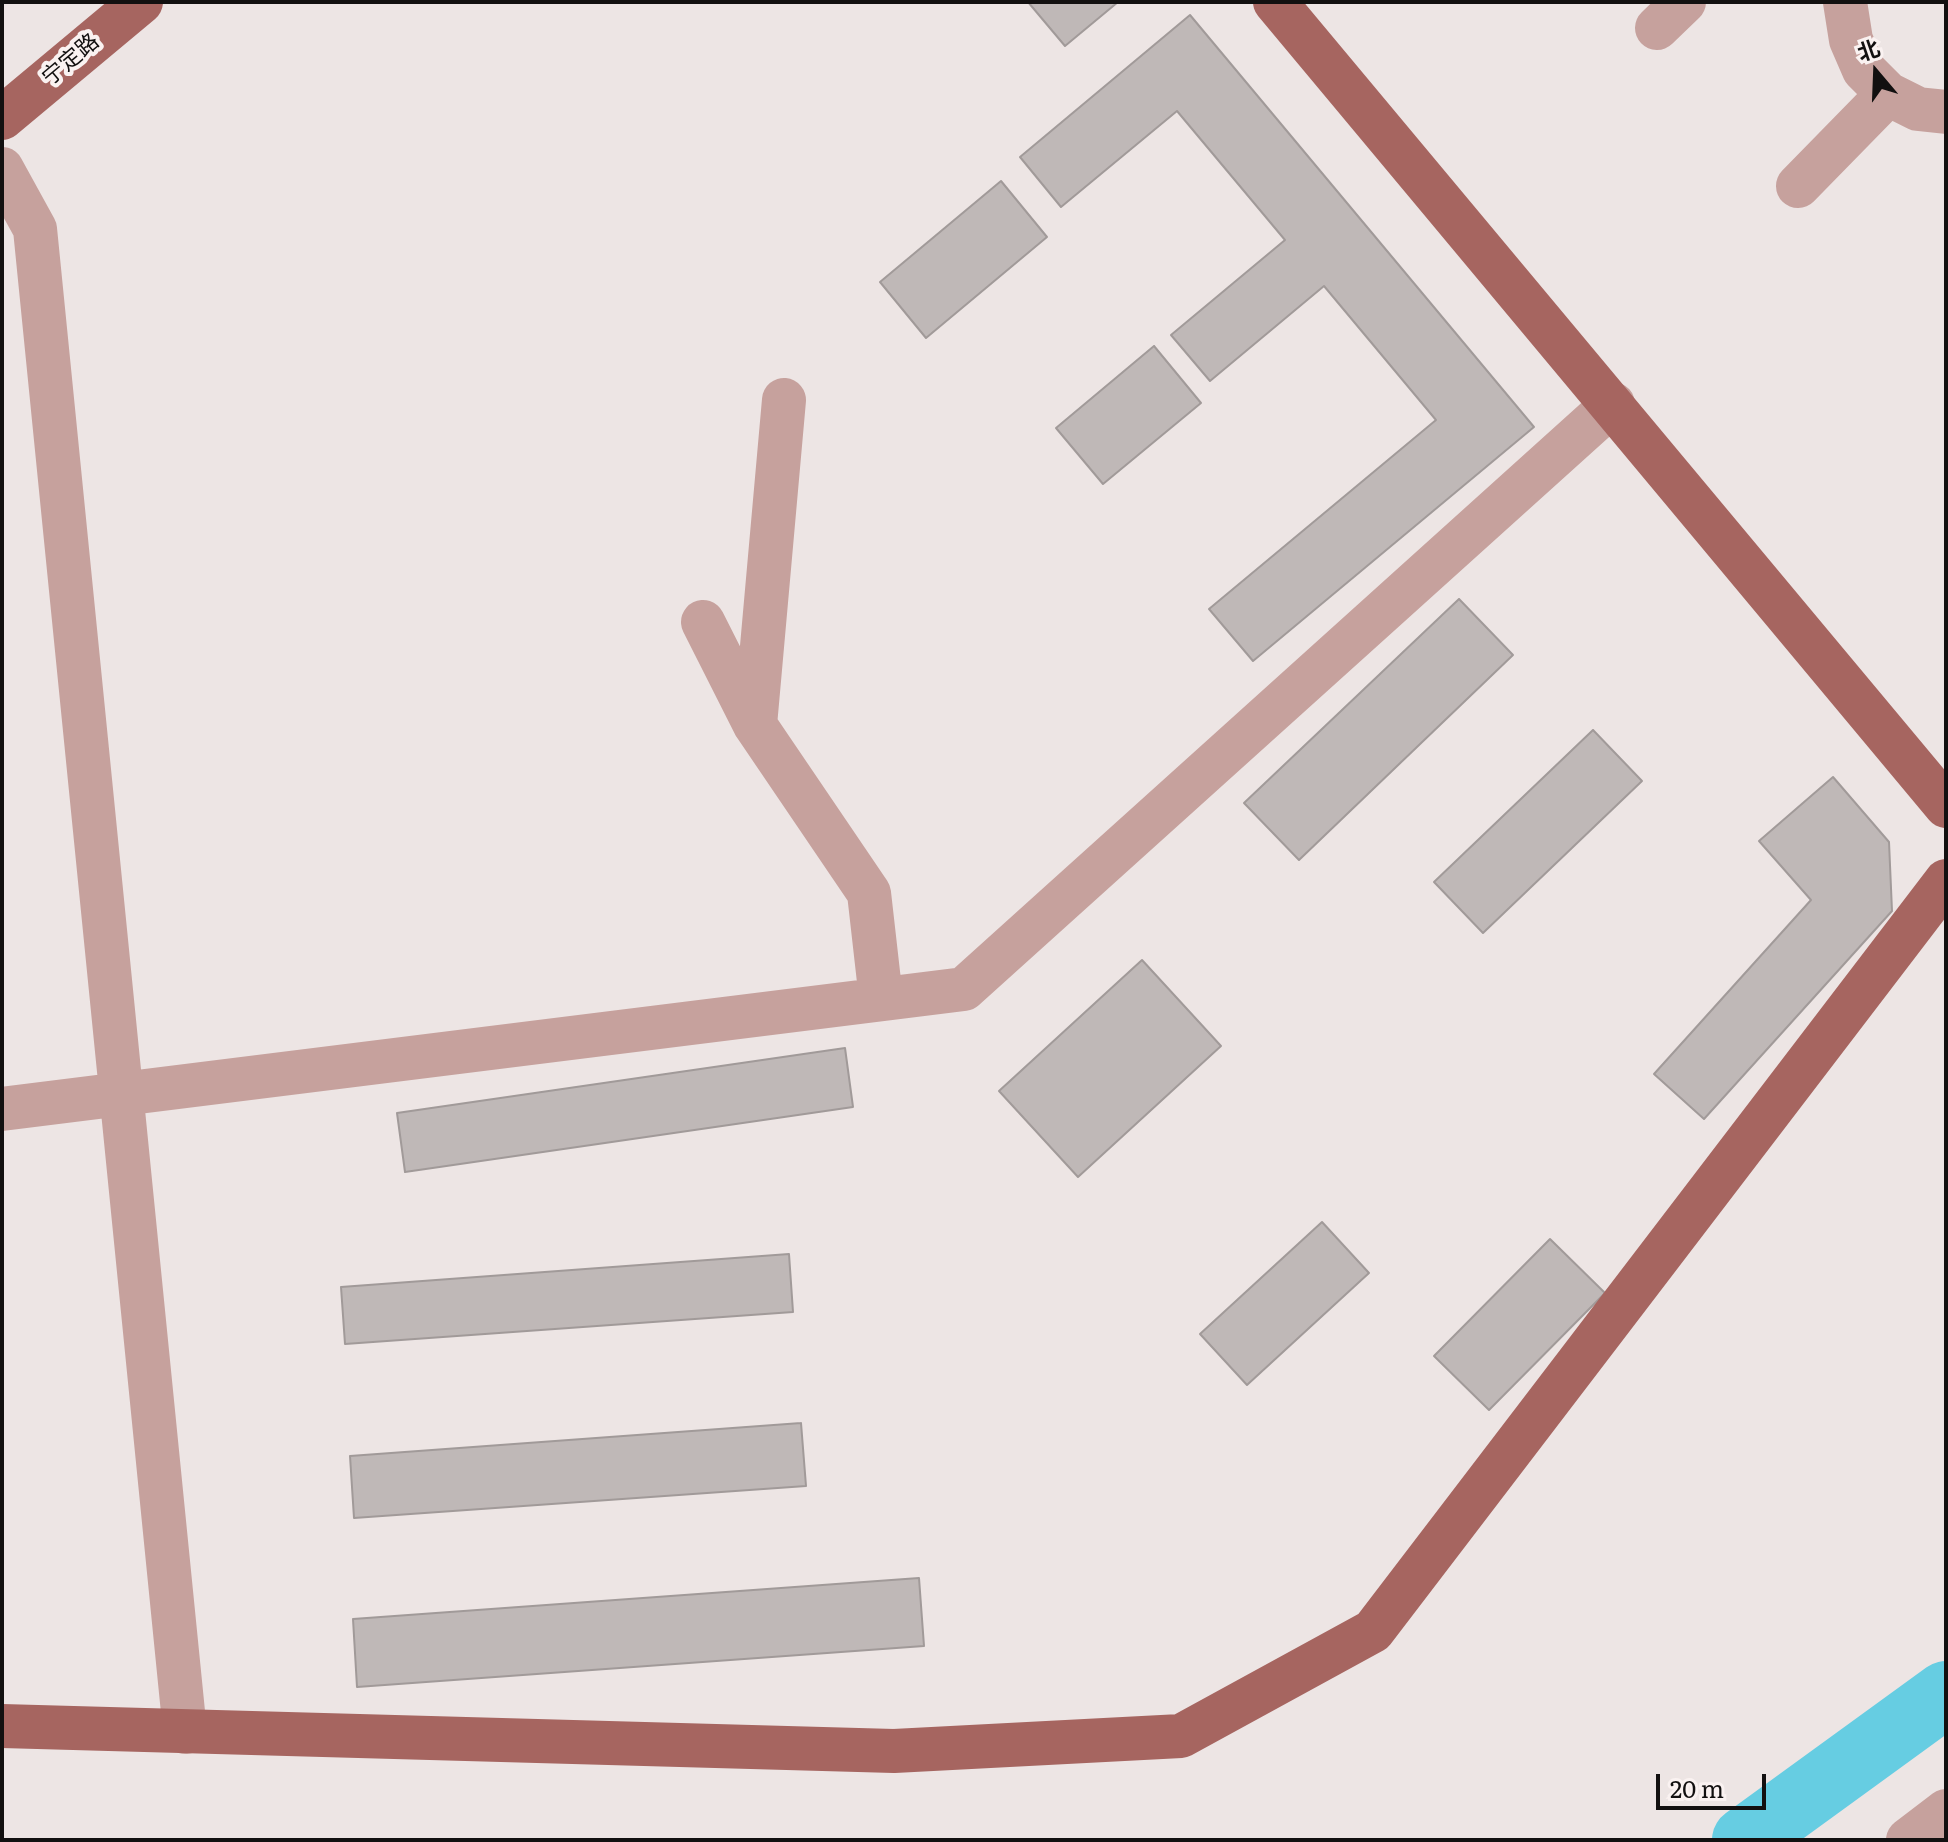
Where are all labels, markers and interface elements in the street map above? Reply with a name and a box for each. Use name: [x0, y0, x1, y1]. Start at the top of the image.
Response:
street label: 宁定路: [37, 29, 105, 91]
text: 北: [1852, 30, 1884, 68]
north arrow: [1836, 32, 1916, 112]
scale bar: [1660, 1758, 1770, 1808]
text: 20 m: [1670, 1770, 1724, 1805]

